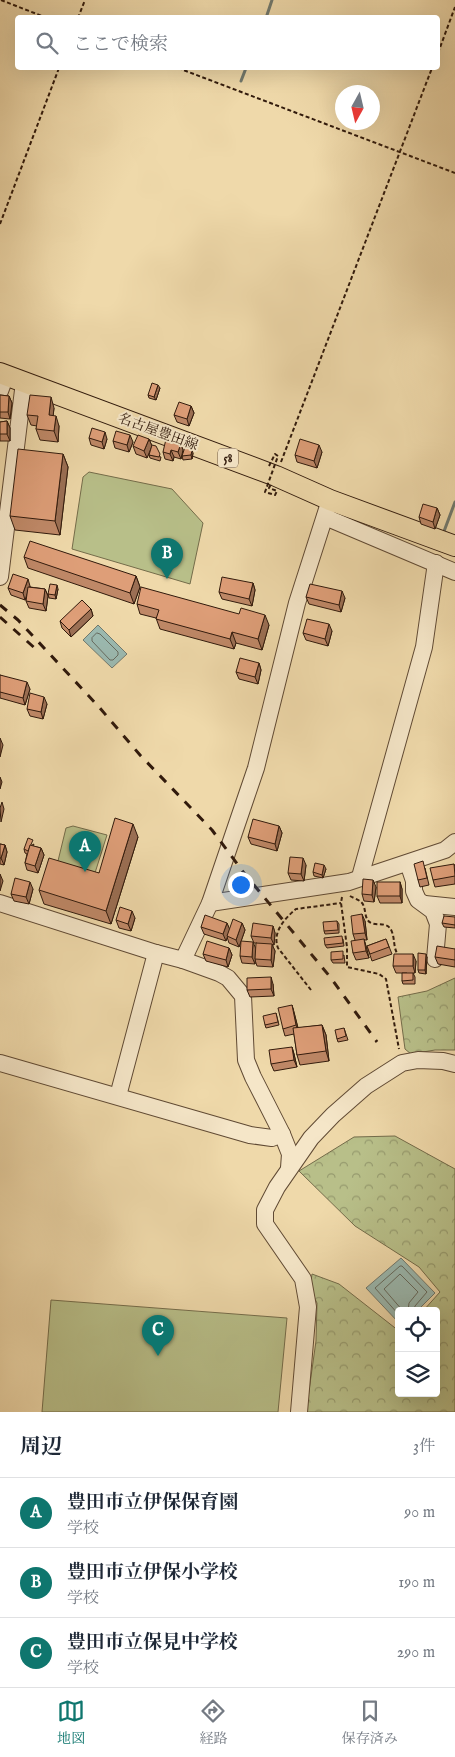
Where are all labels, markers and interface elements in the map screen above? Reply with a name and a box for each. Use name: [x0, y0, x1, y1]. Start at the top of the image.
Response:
search box: [15, 15, 440, 70]
icon: search: [33, 29, 61, 57]
text: ここで検索: [73, 33, 168, 57]
north arrow: [335, 85, 380, 130]
street label: 名古屋豊田線: [115, 409, 201, 455]
road number: 58: [218, 448, 238, 468]
pin: B: [151, 538, 183, 579]
pin: A: [69, 831, 101, 872]
your location: [228, 872, 254, 898]
map controls: [395, 1307, 440, 1397]
button: locate: [395, 1307, 440, 1352]
pin: C: [142, 1315, 174, 1356]
button: layers: [395, 1352, 440, 1397]
text: 周辺: [20, 1434, 62, 1461]
text: 3件: [413, 1437, 435, 1457]
text: 豊田市立伊保保育園: [67, 1491, 238, 1515]
text: A: [31, 1503, 41, 1523]
text: 90 m: [404, 1503, 435, 1523]
text: 学校: [67, 1519, 99, 1539]
text: 豊田市立伊保小学校: [67, 1561, 238, 1585]
text: B: [31, 1573, 41, 1593]
text: 190 m: [398, 1573, 435, 1593]
text: 学校: [67, 1589, 99, 1609]
text: 豊田市立保見中学校: [67, 1631, 238, 1655]
text: C: [30, 1643, 42, 1663]
text: 290 m: [397, 1643, 435, 1663]
text: 学校: [67, 1659, 99, 1679]
tab: 地図: [57, 1697, 85, 1748]
tab: 経路: [199, 1697, 227, 1748]
tab: 保存済み: [342, 1697, 398, 1748]

